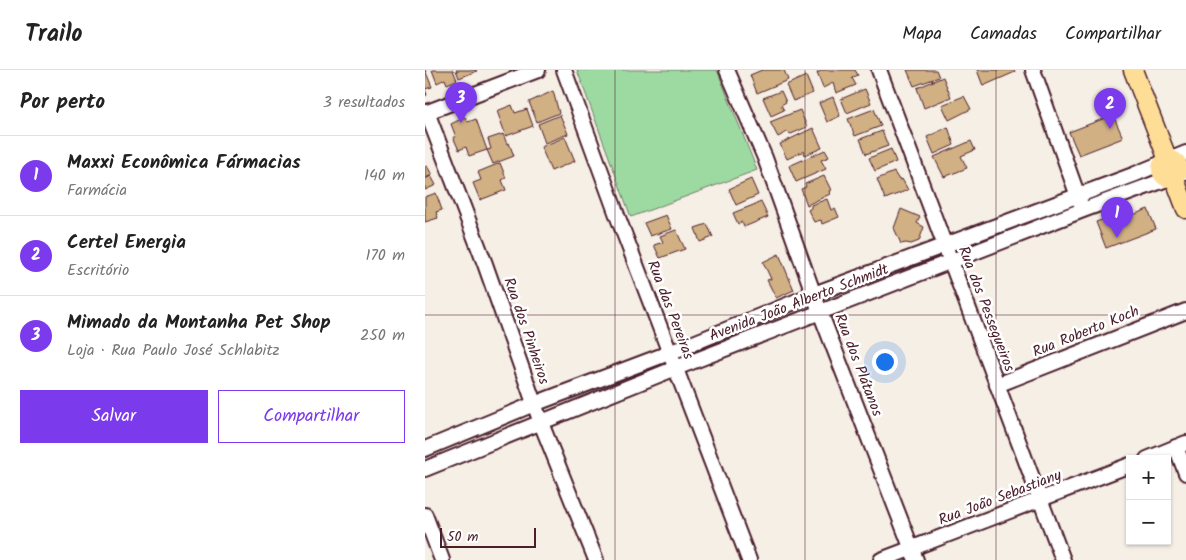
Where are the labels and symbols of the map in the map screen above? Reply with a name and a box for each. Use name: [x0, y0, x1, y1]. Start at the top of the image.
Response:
pin: 3: [445, 82, 477, 123]
pin: 2: [1094, 88, 1126, 129]
pin: 1: [1101, 197, 1133, 238]
street label: Rua dos Pessegueiros: [951, 243, 1021, 376]
street label: Rua das Pereiras: [640, 257, 700, 364]
street label: Avenida João Alberto Schmidt: [706, 258, 892, 348]
street label: Rua dos Pinheiros: [496, 274, 556, 388]
street label: Rua Roberto Koch: [1029, 300, 1143, 364]
street label: Rua dos Plátanos: [827, 310, 889, 421]
your location: [872, 349, 898, 375]
street label: Rua João Sebastiany: [935, 463, 1066, 533]
scale bar: [440, 525, 536, 548]

